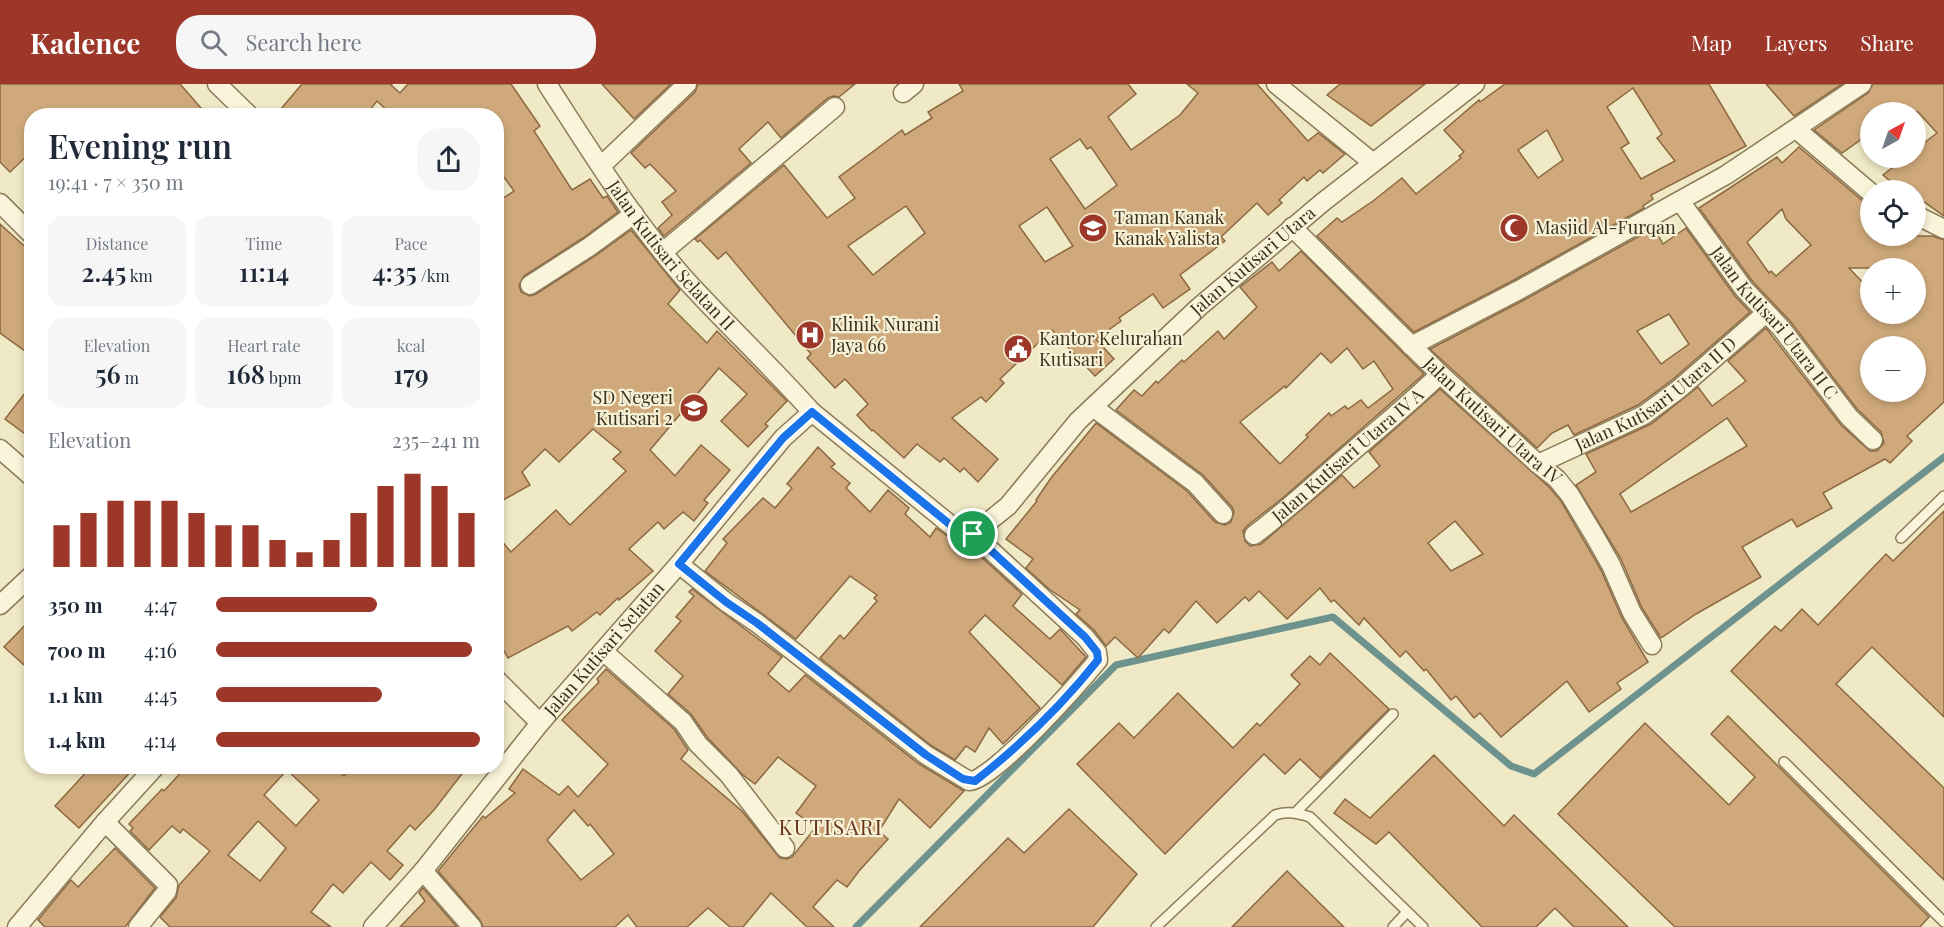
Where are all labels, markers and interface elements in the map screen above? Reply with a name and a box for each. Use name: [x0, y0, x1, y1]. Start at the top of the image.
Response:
search box: [176, 15, 596, 69]
text: Kadence: [30, 24, 140, 61]
icon: search: [197, 26, 230, 59]
text: Search here: [245, 27, 362, 57]
text: Map: [1691, 28, 1732, 56]
text: Layers: [1765, 28, 1827, 56]
text: Share: [1860, 28, 1914, 56]
north arrow: [1860, 102, 1926, 168]
map controls: [1860, 102, 1926, 402]
text: Evening run: [48, 123, 232, 167]
button: share: [417, 128, 480, 191]
text: 19:41 · 7 × 350 m: [48, 168, 184, 195]
street label: Jalan Kutisari Selatan II: [602, 174, 741, 335]
button: locate: [1860, 180, 1926, 246]
street label: Jalan Kutisari Utara: [1184, 201, 1320, 321]
place label: Taman Kanak Kanak Yalista: [1114, 205, 1225, 250]
school or university icon: Taman Kanak Kanak Yalista: [1077, 212, 1109, 244]
mosque icon: Masjid Al-Furqan: [1498, 212, 1530, 244]
place label: Masjid Al-Furqan: [1535, 215, 1676, 239]
text: Distance: [86, 233, 148, 254]
text: Time: [246, 233, 282, 254]
text: Pace: [394, 233, 428, 254]
street label: Jalan Kutisari Utara II C: [1705, 240, 1844, 404]
text: 2.45: [81, 254, 126, 289]
text: 11:14: [239, 254, 289, 289]
text: 4:35: [372, 254, 417, 289]
button: +: [1860, 258, 1926, 324]
text: km: [126, 265, 153, 286]
text: /km: [417, 265, 450, 286]
place label: Klinik Nurani Jaya 66: [830, 312, 939, 357]
hospital icon: Klinik Nurani Jaya 66: [794, 319, 826, 351]
place label: Kantor Kelurahan Kutisari: [1039, 326, 1183, 371]
street label: Jalan Kutisari Utara II D: [1570, 331, 1741, 457]
public building icon: Kantor Kelurahan Kutisari: [1002, 333, 1034, 365]
text: Elevation: [84, 335, 150, 356]
text: Heart rate: [227, 335, 301, 356]
text: kcal: [397, 335, 425, 356]
button: −: [1860, 336, 1926, 402]
street label: Jalan Kutisari Utara IV: [1418, 351, 1568, 490]
text: 56: [95, 356, 121, 391]
text: 168: [227, 356, 265, 391]
text: 179: [393, 356, 429, 391]
text: m: [121, 367, 139, 388]
text: bpm: [265, 367, 301, 388]
street label: Jalan Kutisari Utara IV A: [1266, 382, 1429, 528]
place label: SD Negeri Kutisari 2: [593, 385, 673, 430]
school or university icon: SD Negeri Kutisari 2: [678, 392, 710, 424]
text: Elevation: [48, 426, 131, 453]
text: 235–241 m: [392, 426, 480, 453]
pin: [947, 508, 998, 559]
icon: arrive: [956, 517, 989, 550]
street label: Jalan Kutisari Selatan: [537, 576, 669, 722]
text: 350 m: [48, 591, 103, 618]
text: 4:47: [144, 591, 177, 618]
text: 700 m: [48, 636, 106, 663]
text: 4:16: [144, 636, 177, 663]
text: 1.1 km: [48, 681, 103, 708]
text: 4:45: [144, 681, 177, 708]
text: 1.4 km: [48, 726, 106, 753]
text: 4:14: [144, 726, 176, 753]
district label: KUTISARI: [778, 812, 884, 840]

